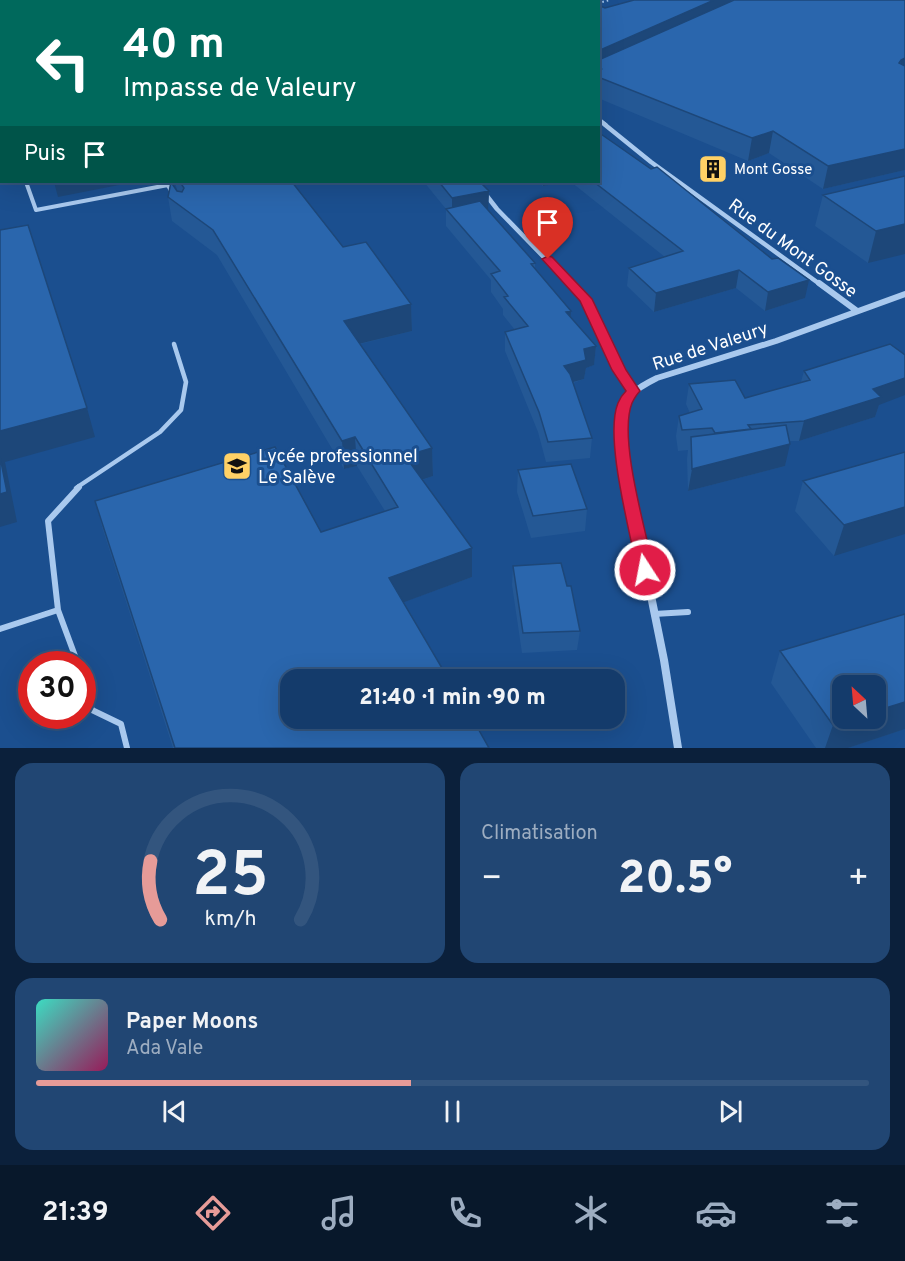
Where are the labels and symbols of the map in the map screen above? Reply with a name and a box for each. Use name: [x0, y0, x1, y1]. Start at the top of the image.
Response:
building icon: Mont Gosse: [697, 153, 729, 185]
place label: Mont Gosse: [734, 161, 812, 180]
street label: Rue du Mont Gosse: [723, 195, 861, 304]
pin: [522, 197, 573, 259]
street label: Rue de Valeury: [650, 318, 771, 377]
place label: Lycée professionnel Le Salève: [258, 446, 418, 490]
school or university icon: Lycée professionnel Le Salève: [221, 450, 253, 482]
position arrow: [613, 538, 677, 602]
speed limit sign: 30: [18, 651, 96, 729]
north arrow: [832, 675, 886, 729]

